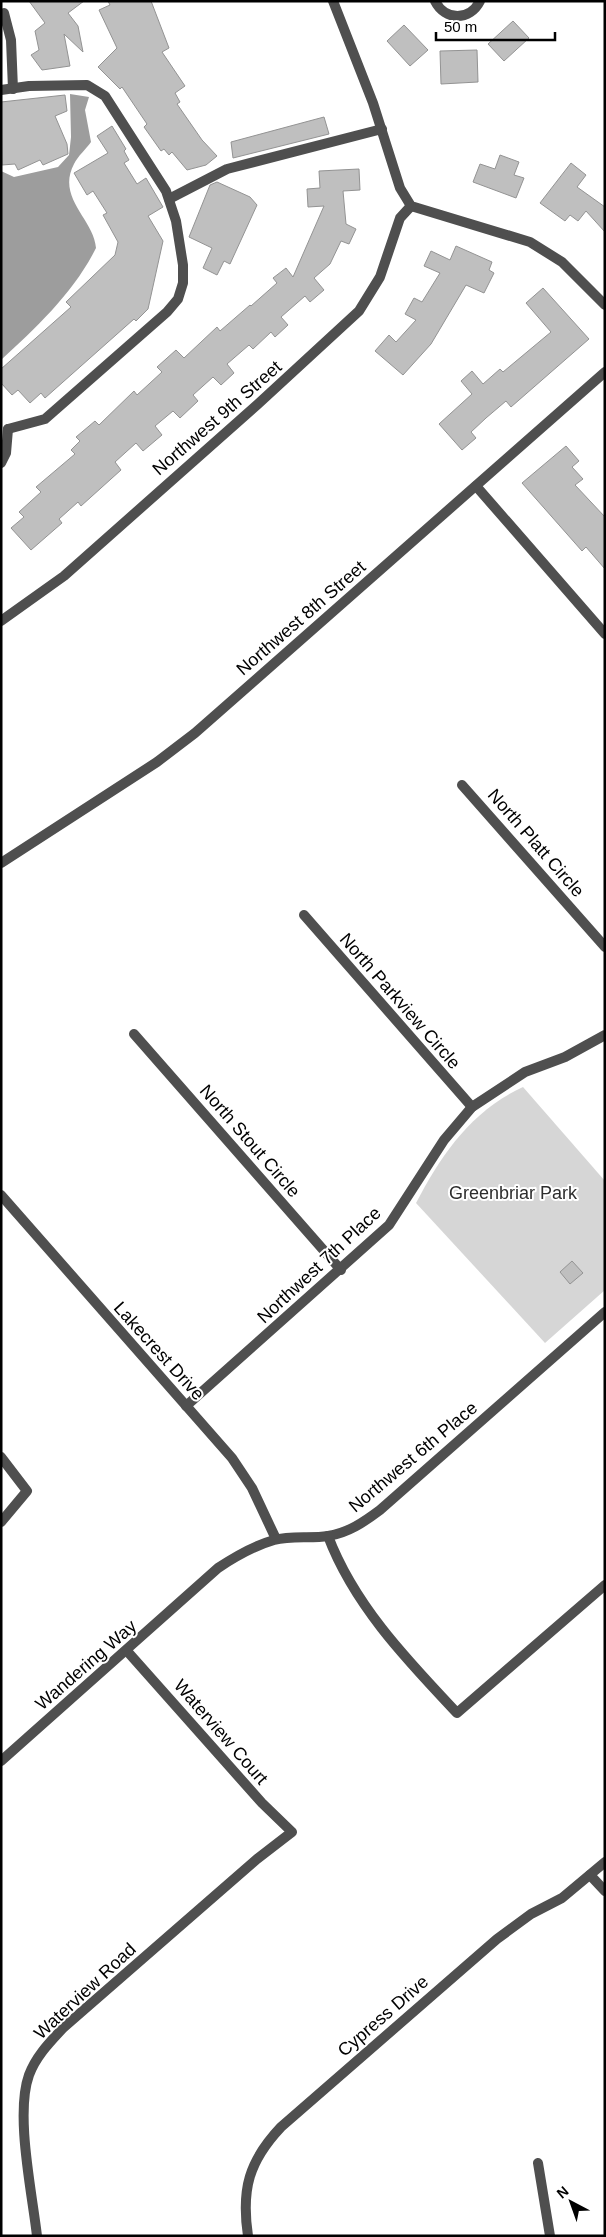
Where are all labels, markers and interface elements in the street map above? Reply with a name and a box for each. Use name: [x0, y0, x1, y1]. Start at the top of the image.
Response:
scale bar: [436, 10, 555, 42]
text: 50 m: [444, 18, 477, 35]
street label: Northwest 9th Street: [149, 357, 285, 479]
street label: Northwest 8th Street: [233, 557, 369, 679]
street label: North Platt Circle: [484, 785, 588, 901]
street label: North Parkview Circle: [336, 929, 464, 1073]
street label: North Stout Circle: [196, 1081, 304, 1201]
park label: Greenbriar Park: [449, 1183, 578, 1203]
street label: Northwest 7th Place: [253, 1203, 385, 1327]
street label: Lakecrest Drive: [110, 1298, 208, 1404]
street label: Northwest 6th Place: [345, 1398, 481, 1516]
street label: Wandering Way: [32, 1616, 140, 1714]
street label: Waterview Court: [170, 1675, 272, 1789]
street label: Waterview Road: [30, 1939, 140, 2043]
street label: Cypress Drive: [334, 1971, 432, 2061]
north arrow: [546, 2177, 596, 2227]
text: N: [553, 2183, 572, 2202]

